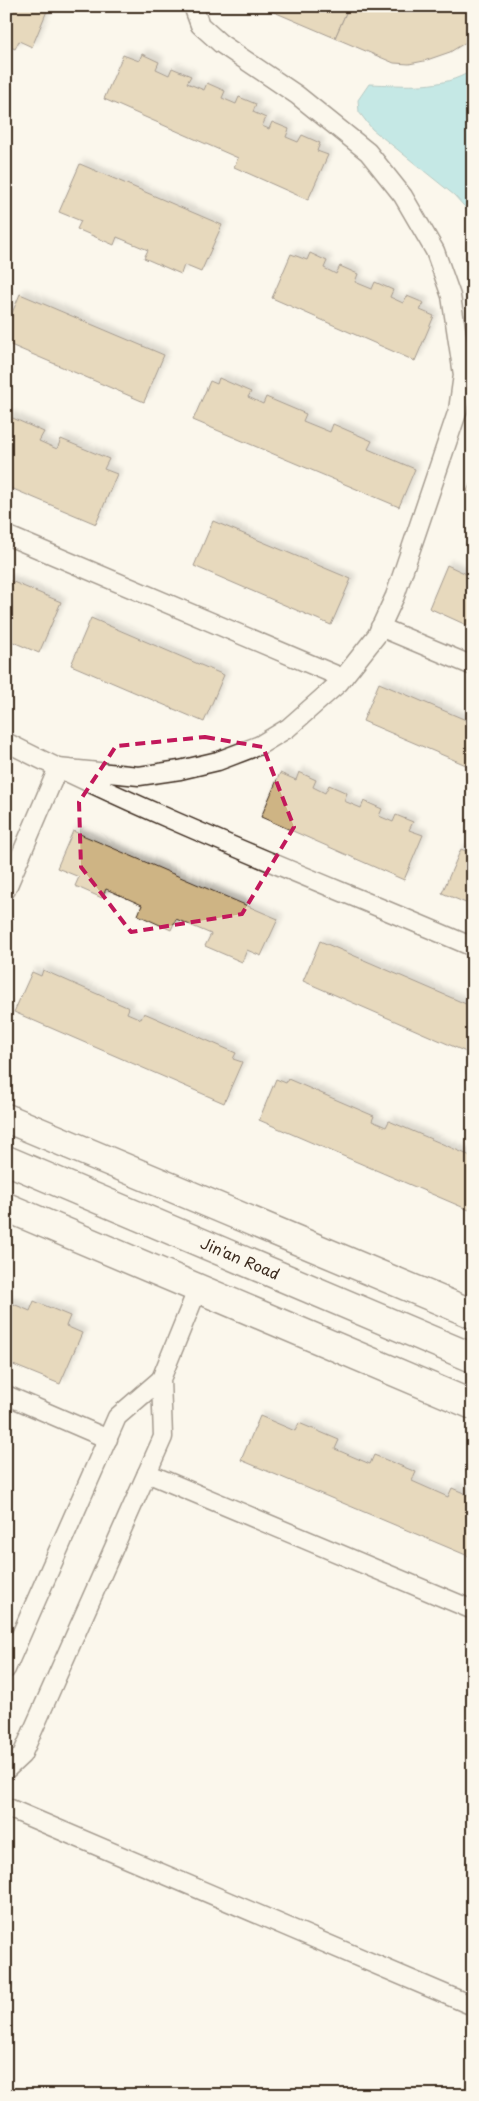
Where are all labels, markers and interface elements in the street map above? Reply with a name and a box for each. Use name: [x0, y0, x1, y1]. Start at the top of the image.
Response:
street label: Jin'an Road: [197, 1231, 284, 1285]

